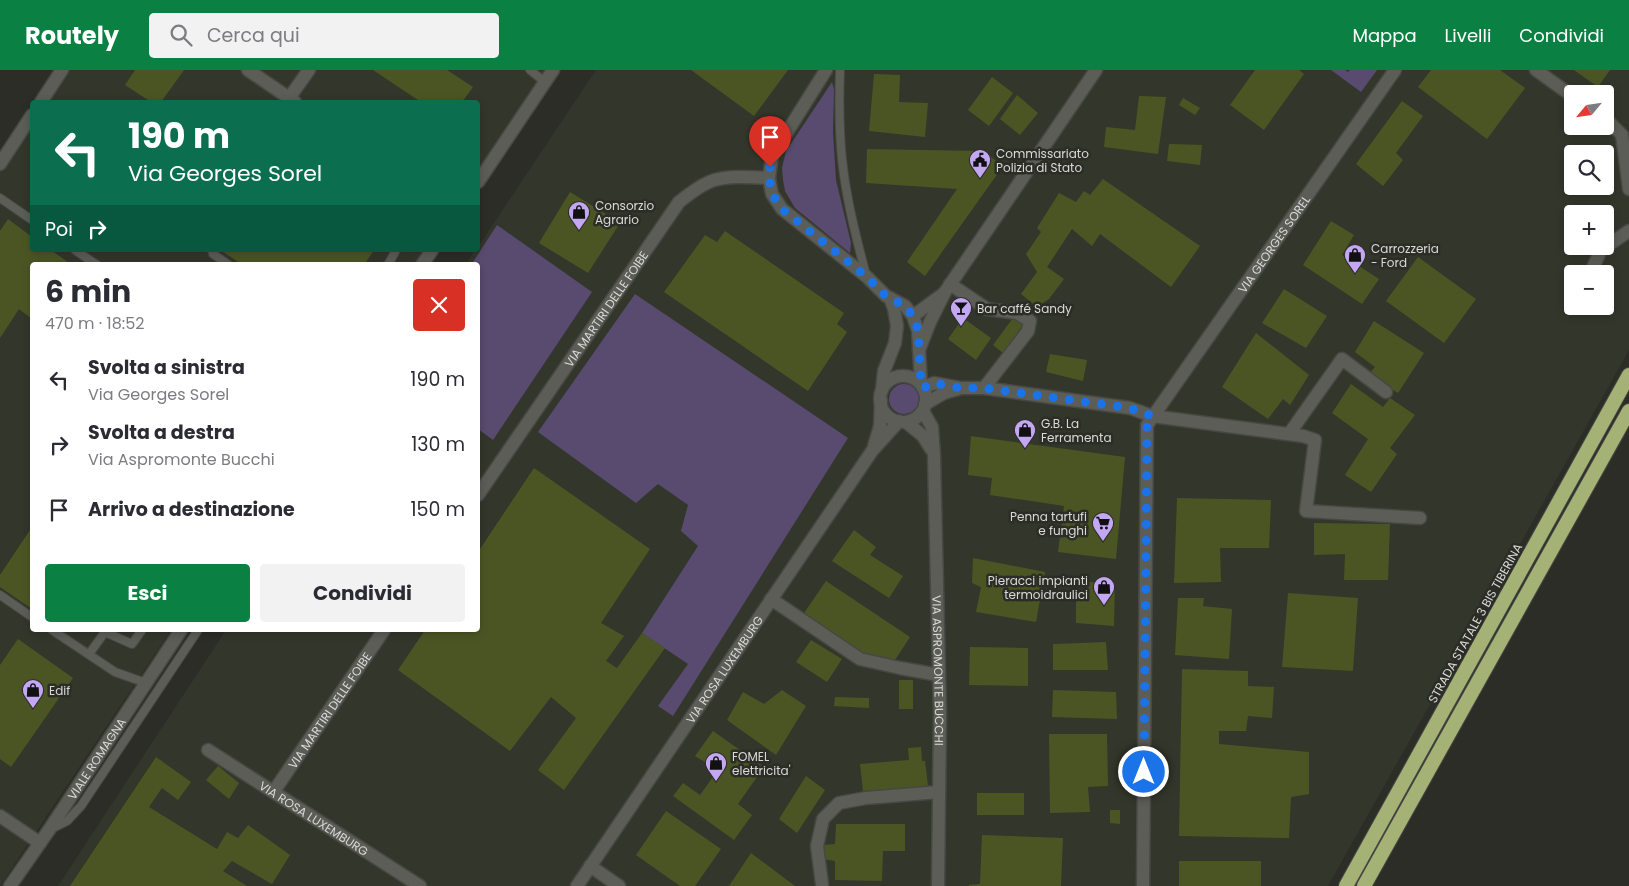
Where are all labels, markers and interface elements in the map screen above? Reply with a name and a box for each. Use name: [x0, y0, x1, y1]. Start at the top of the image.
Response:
search box: [149, 13, 499, 58]
text: Routely: [25, 19, 119, 52]
icon: search: [167, 21, 195, 49]
text: Cerca qui: [207, 22, 300, 49]
text: Mappa: [1352, 23, 1417, 48]
text: Livelli: [1445, 23, 1491, 48]
text: Condividi: [1519, 23, 1604, 48]
north arrow: [1564, 85, 1614, 135]
map controls: [1564, 85, 1614, 315]
text: 190 m: [128, 111, 230, 160]
pin: [749, 116, 791, 167]
icon: left: [45, 120, 110, 185]
icon: arrive: [756, 123, 784, 151]
place label: Commissariato Polizia di Stato: [996, 145, 1089, 176]
button: search: [1564, 145, 1614, 195]
public building icon: Commissariato Polizia di Stato: [968, 148, 992, 179]
text: Via Georges Sorel: [128, 158, 322, 189]
street label: VIA GEORGES SOREL: [1234, 192, 1314, 296]
place label: Consorzio Agrario: [595, 197, 654, 228]
shop icon: Consorzio Agrario: [567, 200, 591, 231]
button: +: [1564, 205, 1614, 255]
icon: right: [83, 215, 111, 243]
text: Poi: [45, 216, 73, 243]
place label: Carrozzeria - Ford: [1371, 240, 1439, 271]
shop icon: Carrozzeria - Ford: [1343, 243, 1367, 274]
street label: VIA MARTIRI DELLE FOIBE: [560, 247, 652, 370]
button: −: [1564, 265, 1614, 315]
text: 6 min: [45, 270, 131, 313]
button: close: [413, 279, 465, 331]
bar icon: Bar caffé Sandy: [949, 296, 973, 327]
place label: Bar caffé Sandy: [977, 300, 1072, 317]
text: 470 m · 18:52: [45, 312, 144, 335]
text: Svolta a sinistra: [88, 354, 245, 381]
icon: left: [45, 366, 73, 394]
text: 190 m: [410, 366, 465, 393]
text: Via Georges Sorel: [88, 383, 229, 406]
place label: G.B. La Ferramenta: [1041, 415, 1112, 446]
shop icon: G.B. La Ferramenta: [1013, 418, 1037, 449]
text: Svolta a destra: [88, 419, 235, 446]
icon: right: [45, 431, 73, 459]
text: 130 m: [411, 431, 465, 458]
text: Via Aspromonte Bucchi: [88, 448, 275, 471]
icon: arrive: [45, 496, 73, 524]
text: Arrivo a destinazione: [88, 496, 295, 523]
text: 150 m: [410, 496, 465, 523]
place label: Penna tartufi e funghi: [1010, 508, 1087, 539]
supermarket icon: Penna tartufi e funghi: [1091, 511, 1115, 542]
street label: STRADA STATALE 3 BIS TIBERINA: [1424, 540, 1526, 706]
button: Esci: [45, 564, 250, 622]
button: Condividi: [260, 564, 465, 622]
place label: Pieracci impianti termoidraulici: [988, 572, 1088, 603]
shop icon: Pieracci impianti termoidraulici: [1092, 575, 1116, 606]
street label: VIA ASPROMONTE BUCCHI: [929, 595, 949, 746]
street label: VIA ROSA LUXEMBURG: [681, 612, 767, 726]
street label: VIA MARTIRI DELLE FOIBE: [284, 649, 375, 772]
shop icon: Edif: [21, 678, 45, 709]
place label: Edif: [49, 682, 70, 699]
street label: VIALE ROMAGNA: [63, 714, 129, 803]
position arrow: [1117, 745, 1169, 797]
place label: FOMEL elettricita': [732, 748, 791, 779]
shop icon: FOMEL elettricita': [704, 751, 728, 782]
street label: VIA ROSA LUXEMBURG: [256, 777, 372, 859]

